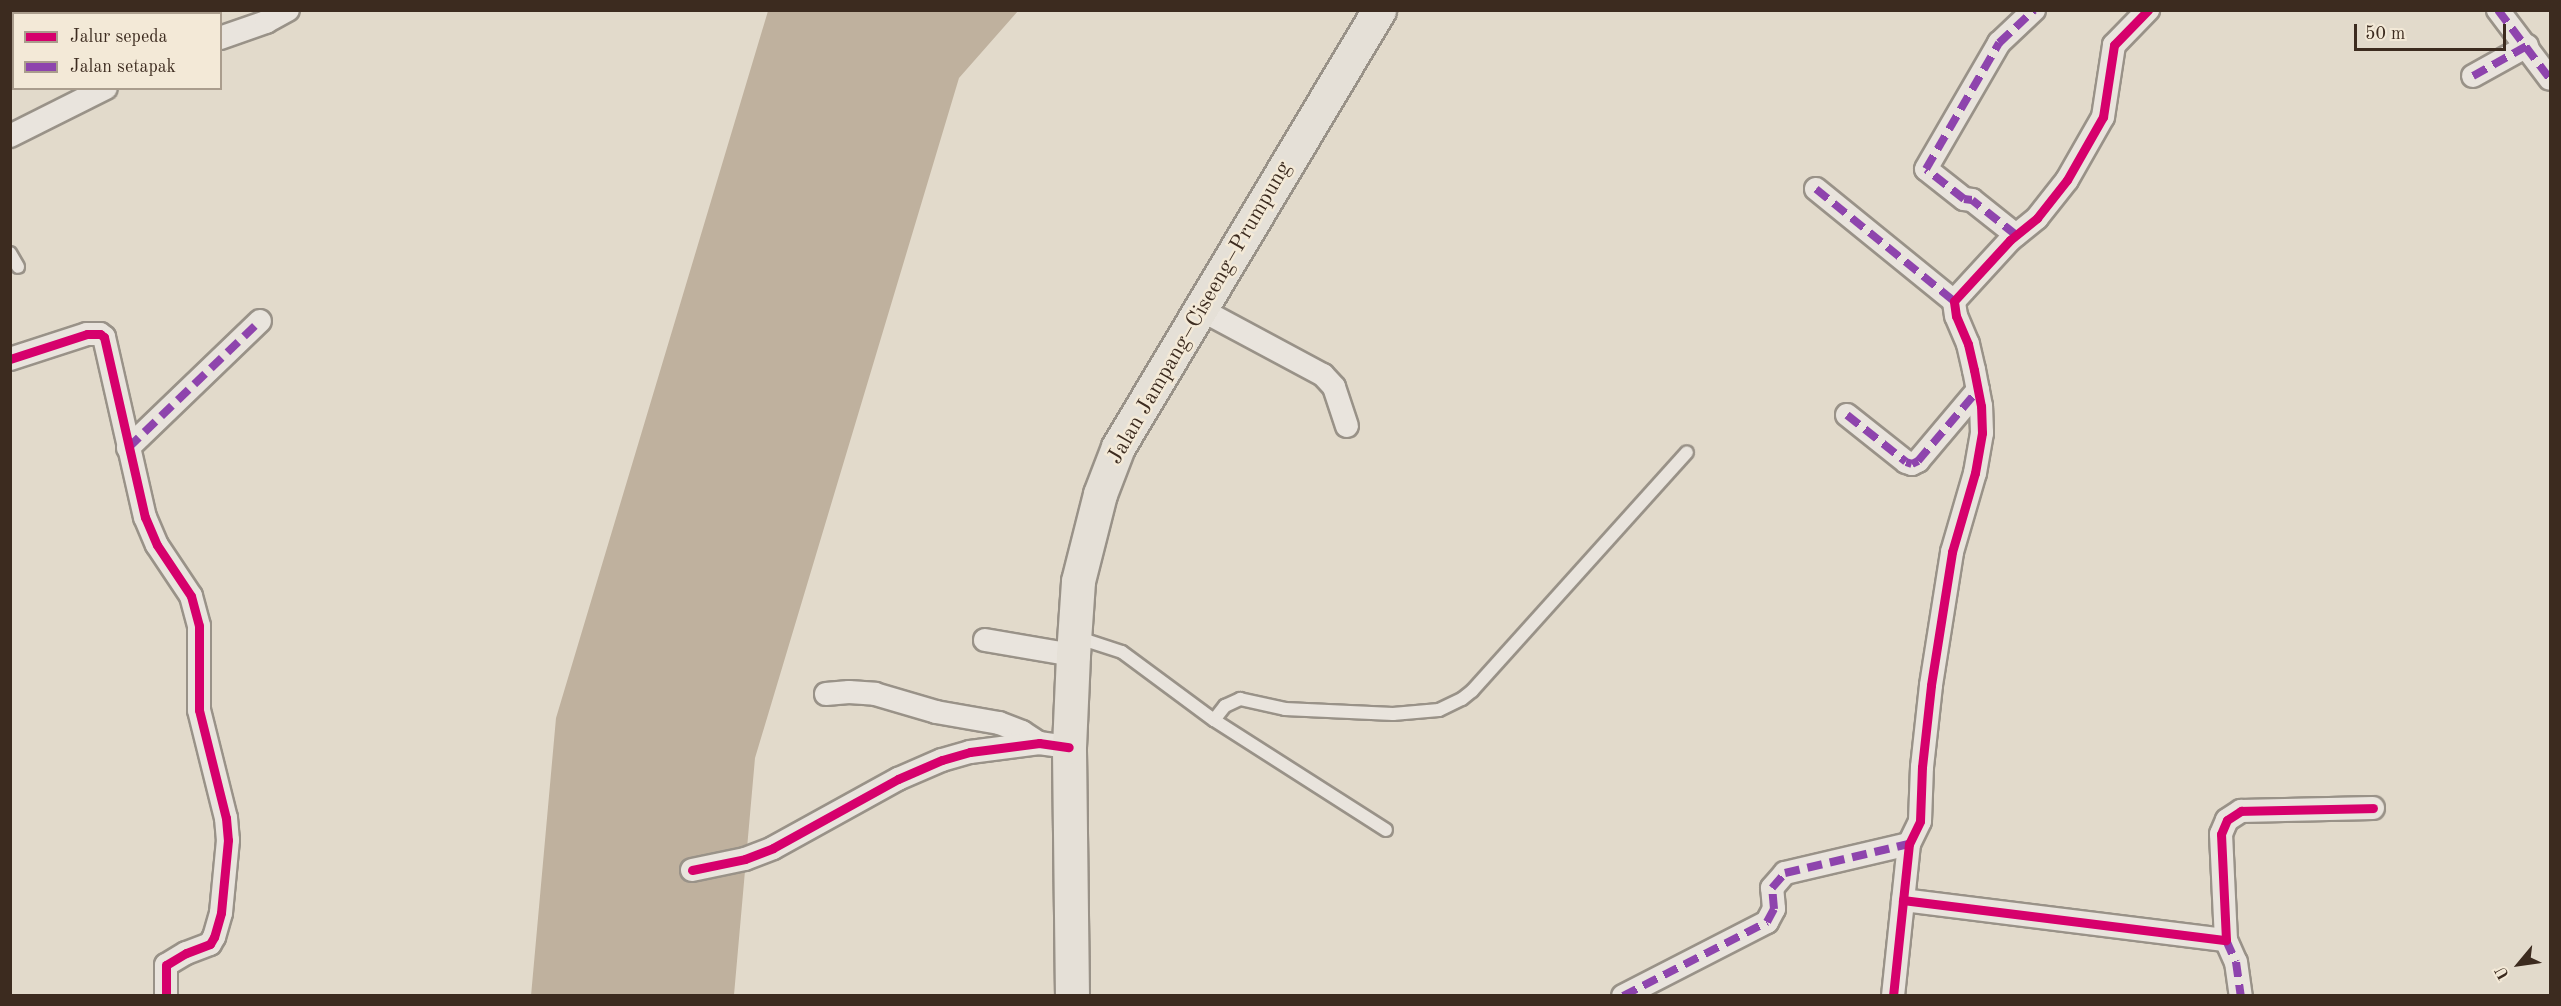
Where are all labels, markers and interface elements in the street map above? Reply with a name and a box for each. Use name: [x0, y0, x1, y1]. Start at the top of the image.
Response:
legend: [12, 12, 222, 90]
scale bar: [2357, 12, 2508, 50]
text: 50 m: [2365, 25, 2405, 43]
text: Jalur sepeda: [70, 28, 168, 46]
text: Jalan setapak: [70, 58, 176, 76]
street label: Jalan Jampang–Ciseeng–Prumpung: [1102, 157, 1298, 469]
north arrow: [2489, 934, 2549, 994]
text: U: [2493, 963, 2513, 982]

